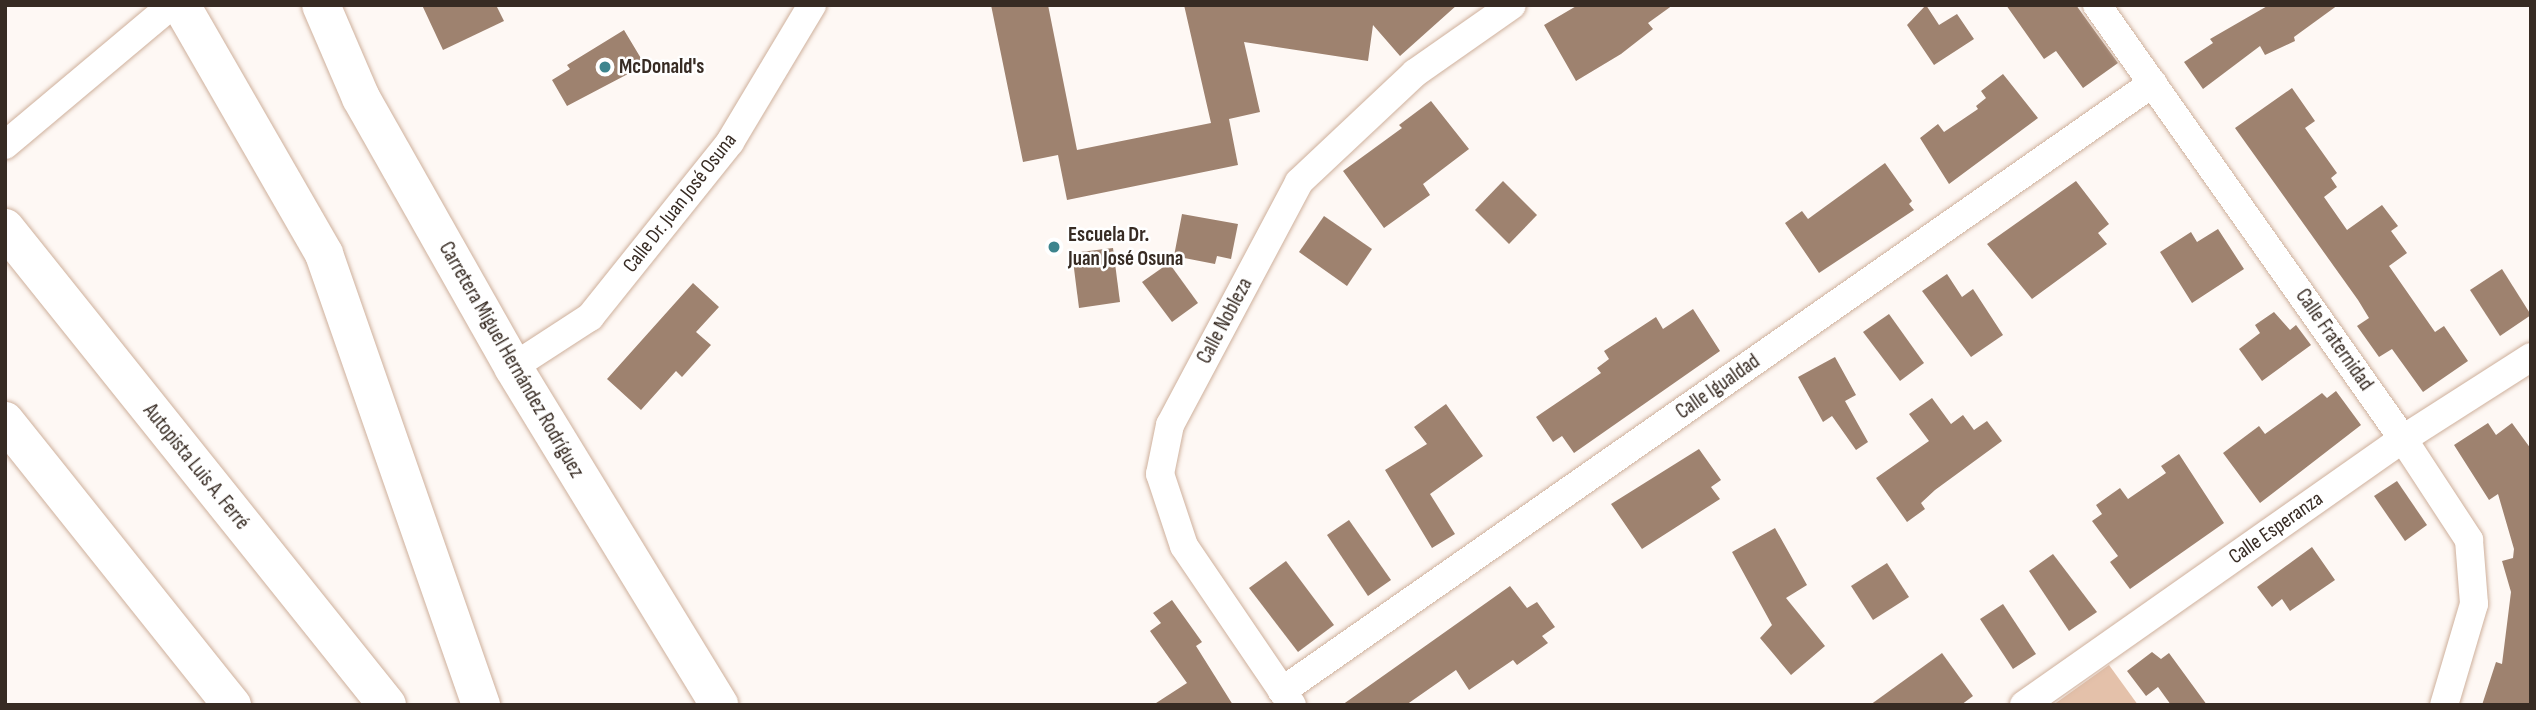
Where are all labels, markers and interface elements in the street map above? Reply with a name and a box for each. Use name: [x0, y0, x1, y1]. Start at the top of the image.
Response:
place label: McDonald's: [619, 54, 704, 80]
marker: McDonald's: [597, 59, 613, 75]
street label: Calle Dr. Juan José Osuna: [618, 128, 742, 278]
place label: Escuela Dr. Juan José Osuna: [1068, 222, 1183, 272]
street label: Carretera Miguel Hernández Rodríguez: [433, 238, 589, 482]
marker: Escuela Dr. Juan José Osuna: [1046, 239, 1062, 255]
street label: Calle Nobleza: [1192, 274, 1258, 368]
street label: Calle Fraternidad: [2290, 284, 2378, 396]
street label: Calle Igualdad: [1671, 349, 1765, 425]
street label: Autopista Luis A. Ferré: [138, 399, 254, 535]
street label: Calle Esperanza: [2224, 486, 2328, 570]

